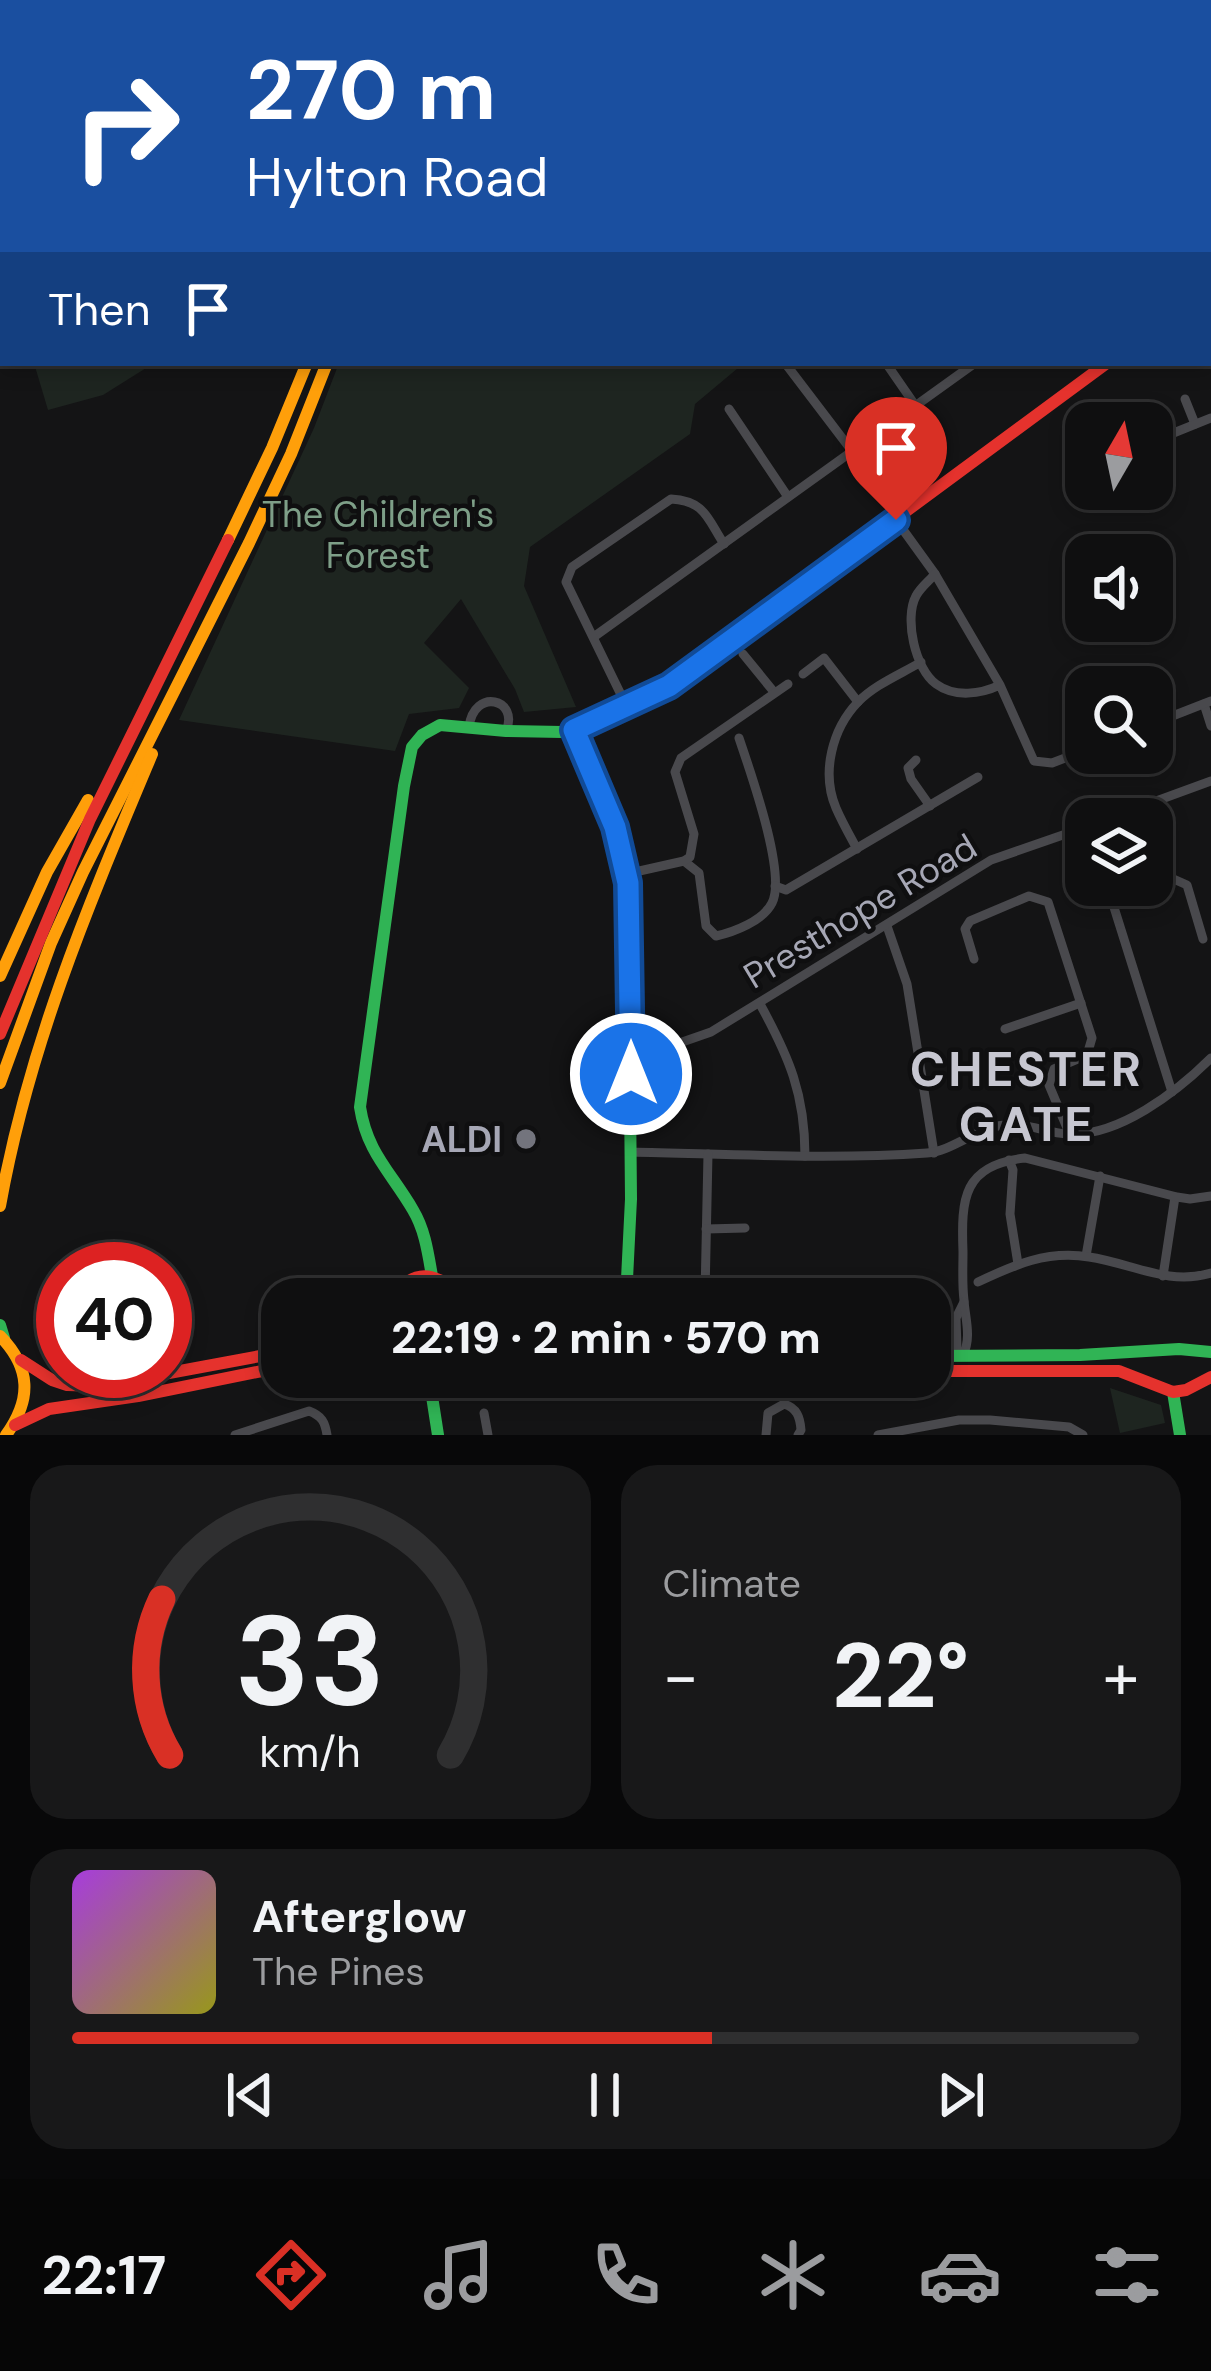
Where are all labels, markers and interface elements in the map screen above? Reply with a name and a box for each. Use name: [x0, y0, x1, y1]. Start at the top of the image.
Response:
text: 270 m: [246, 36, 496, 145]
icon: right: [48, 48, 204, 204]
text: Hylton Road: [246, 142, 548, 213]
icon: arrive: [175, 276, 241, 342]
text: Then: [48, 280, 151, 339]
pin: [845, 397, 947, 520]
north arrow: [1065, 402, 1173, 510]
map controls: [1065, 402, 1173, 906]
icon: arrive: [863, 415, 929, 481]
park label: The Children's Forest: [262, 491, 494, 579]
button: sound: [1065, 534, 1173, 642]
button: search: [1065, 666, 1173, 774]
button: layers: [1065, 798, 1173, 906]
street label: Presthope Road: [735, 823, 985, 999]
position arrow: [568, 1011, 694, 1137]
district label: CHESTER GATE: [910, 1038, 1144, 1156]
place label: ALDI: [421, 1116, 502, 1163]
marker: ALDI: [513, 1126, 539, 1152]
speed limit sign: 40: [36, 1242, 192, 1398]
text: 22:19 · 2 min · 570 m: [391, 1308, 821, 1367]
text: Climate: [663, 1558, 801, 1609]
text: 33: [235, 1580, 386, 1743]
text: 22°: [832, 1618, 969, 1735]
text: −: [663, 1634, 699, 1719]
text: +: [1103, 1634, 1139, 1719]
text: km/h: [260, 1724, 361, 1780]
text: Afterglow: [252, 1887, 467, 1946]
text: The Pines: [252, 1946, 425, 1997]
icon: previous: [217, 2062, 283, 2128]
icon: pause: [572, 2062, 638, 2128]
icon: next: [928, 2062, 994, 2128]
icon: directions: [249, 2233, 333, 2317]
icon: music: [417, 2233, 501, 2317]
icon: phone: [584, 2233, 668, 2317]
icon: climate: [751, 2233, 835, 2317]
icon: car: [918, 2233, 1002, 2317]
icon: filters: [1085, 2233, 1169, 2317]
text: 22:17: [42, 2240, 166, 2311]

